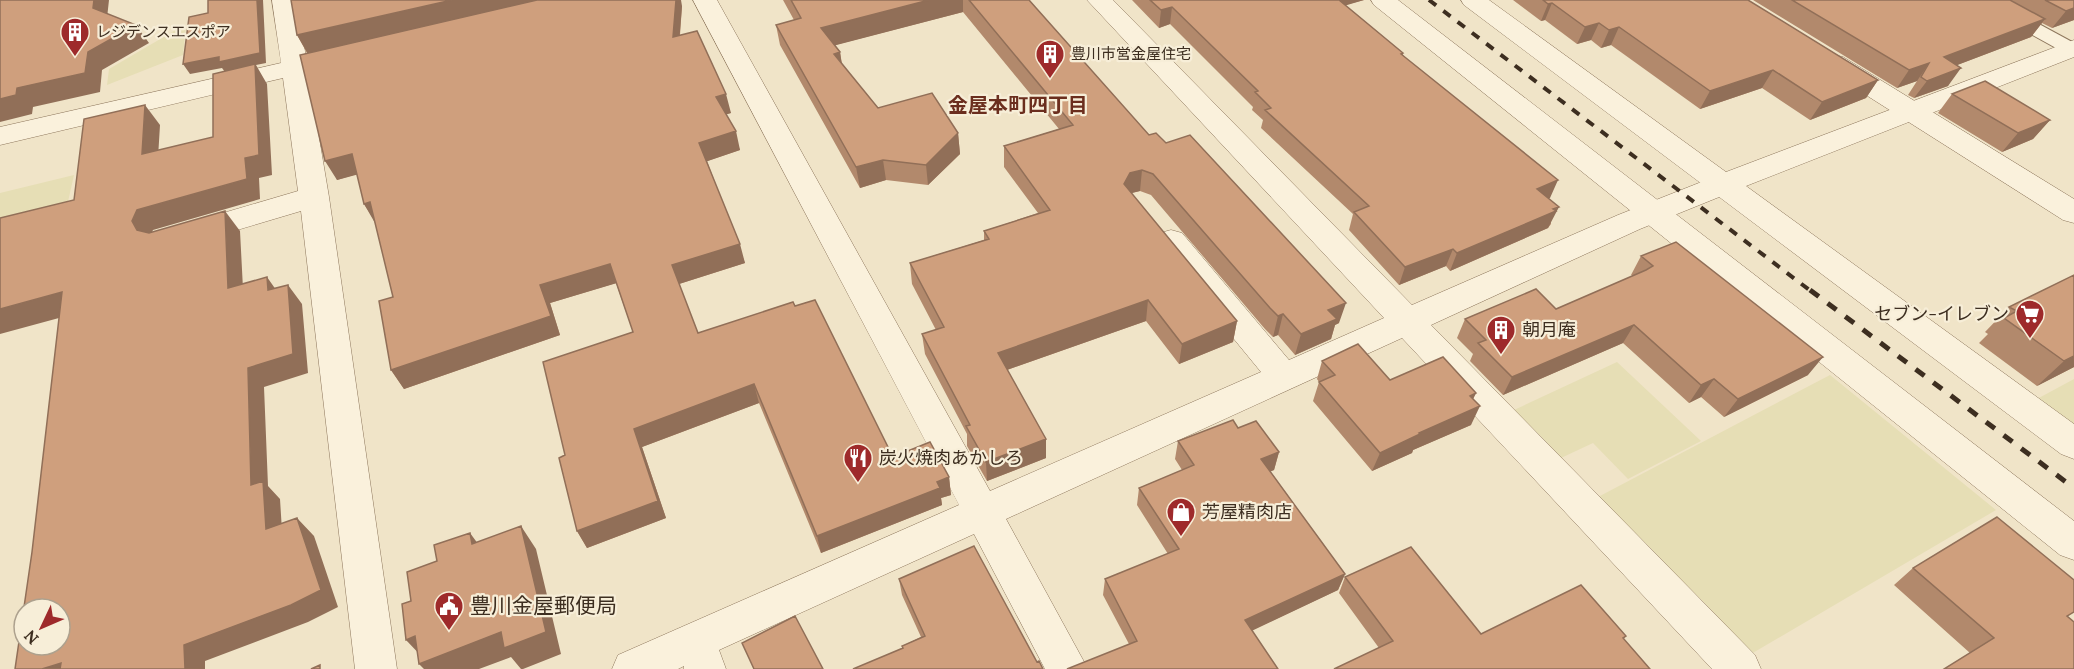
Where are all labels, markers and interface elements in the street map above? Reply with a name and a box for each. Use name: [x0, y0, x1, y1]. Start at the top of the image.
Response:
building icon: レジデンスエスポア: [59, 16, 91, 58]
place label: レジデンスエスポア: [96, 22, 231, 41]
building icon: 豊川市営金屋住宅: [1034, 38, 1066, 80]
place label: 豊川市営金屋住宅: [1071, 44, 1191, 63]
district label: 金屋本町四丁目: [948, 92, 1088, 117]
supermarket icon: セブン-イレブン: [2014, 298, 2046, 340]
place label: セブン-イレブン: [1874, 302, 2009, 325]
building icon: 朝月庵: [1485, 314, 1517, 356]
place label: 朝月庵: [1522, 318, 1576, 341]
restaurant icon: 炭火焼肉あかしろ: [842, 442, 874, 484]
place label: 炭火焼肉あかしろ: [879, 446, 1023, 469]
shop icon: 芳屋精肉店: [1165, 496, 1197, 538]
place label: 芳屋精肉店: [1202, 500, 1292, 523]
public building icon: 豊川金屋郵便局: [433, 590, 465, 632]
place label: 豊川金屋郵便局: [470, 592, 617, 619]
north arrow: [12, 597, 72, 657]
text: N: [20, 626, 43, 649]

